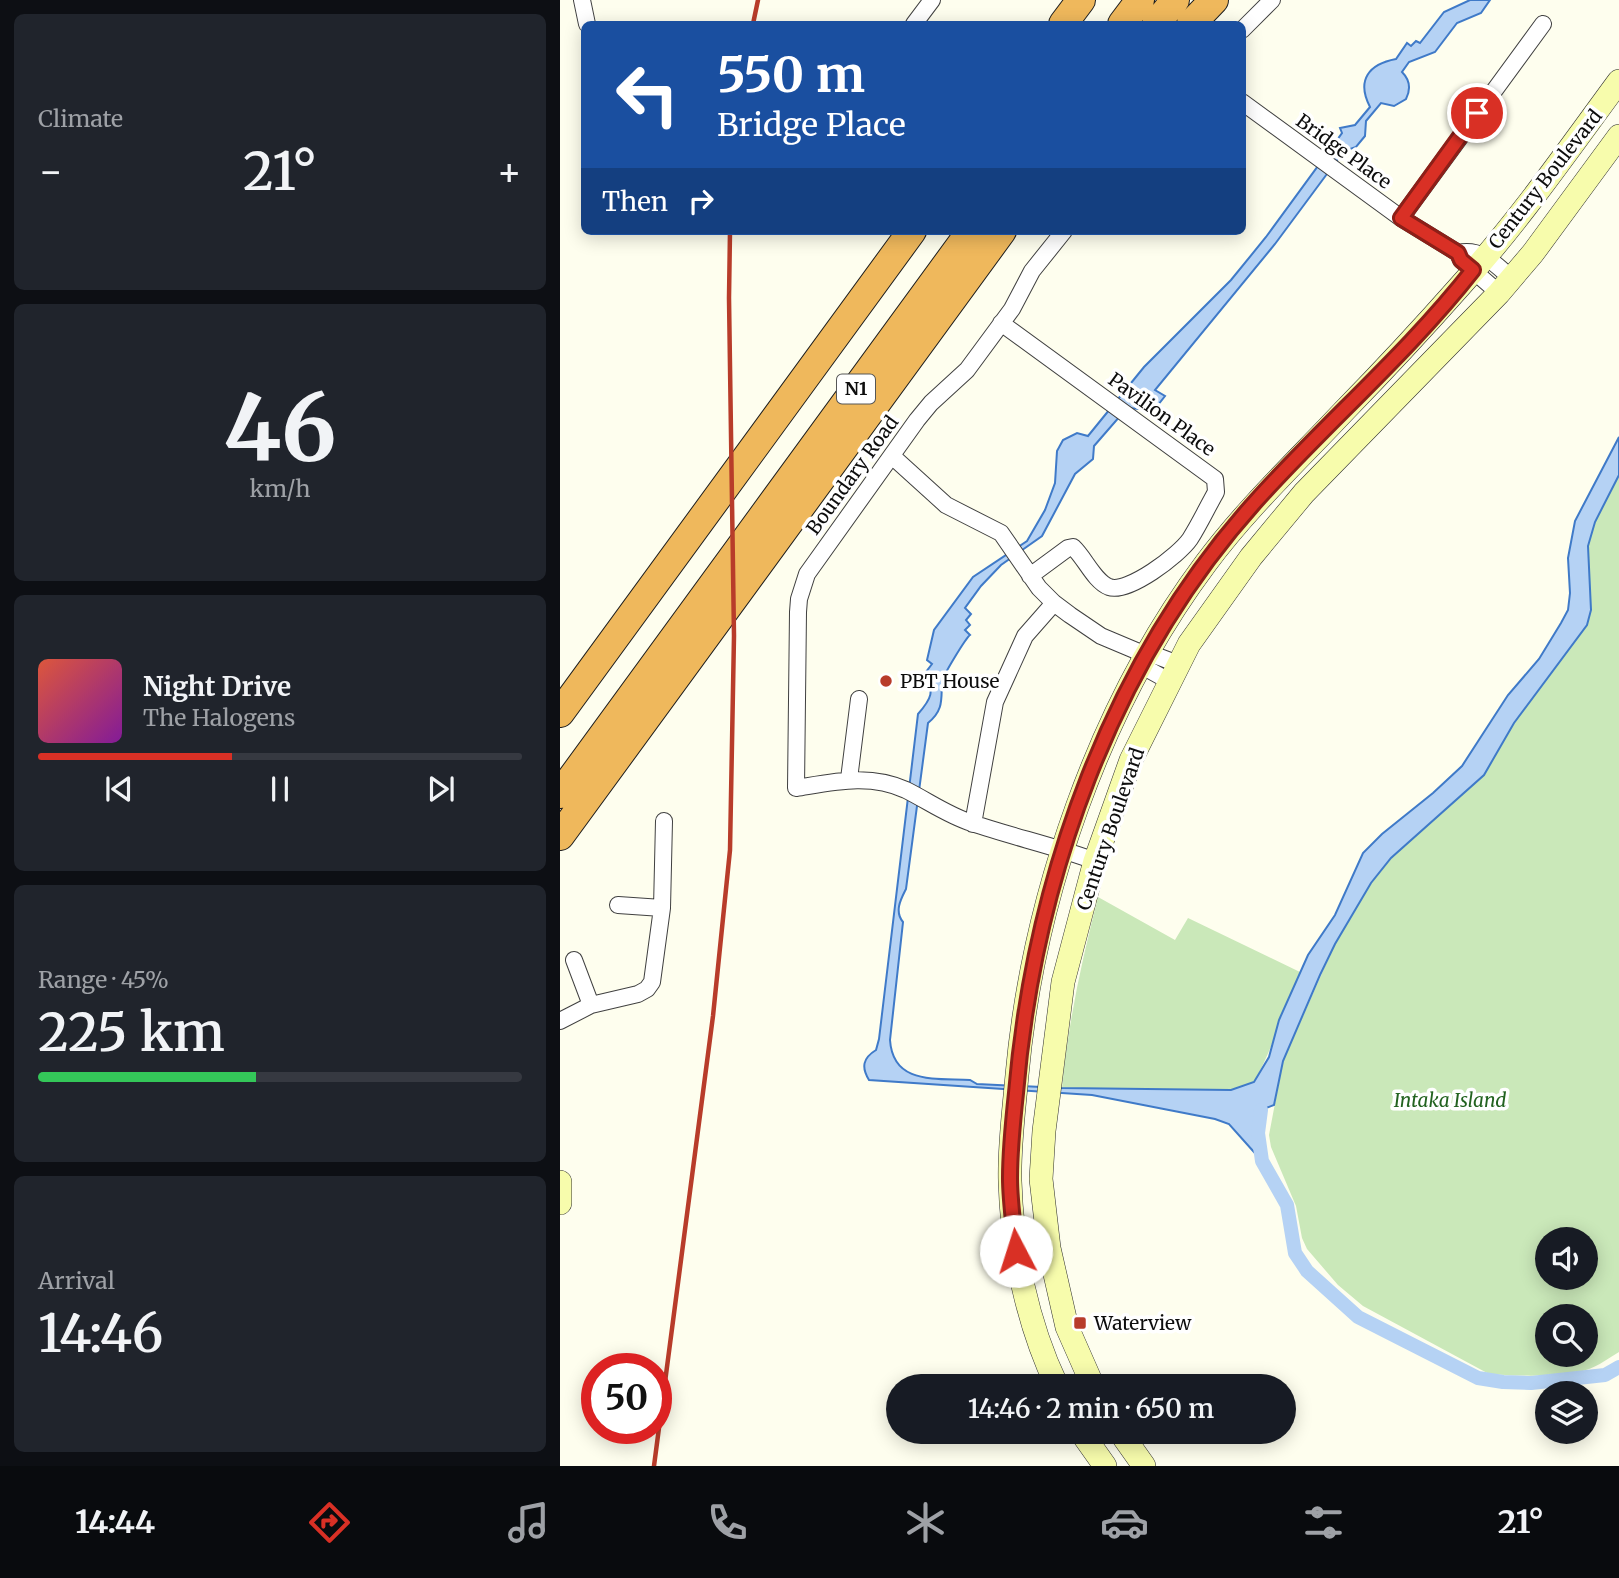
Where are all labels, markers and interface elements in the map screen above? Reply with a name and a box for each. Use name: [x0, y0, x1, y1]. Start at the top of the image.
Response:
text: 550 m: [717, 44, 865, 105]
icon: left: [602, 49, 693, 140]
pin: [1447, 83, 1507, 143]
icon: arrive: [1458, 94, 1496, 132]
text: Climate: [38, 104, 123, 133]
street label: Century Boulevard: [1483, 104, 1607, 254]
text: Bridge Place: [717, 105, 906, 145]
street label: Bridge Place: [1292, 108, 1396, 194]
text: 21°: [243, 139, 317, 204]
text: −: [38, 148, 63, 195]
text: +: [497, 148, 522, 195]
icon: right: [682, 182, 720, 220]
text: Then: [602, 185, 668, 218]
street label: Pavilion Place: [1104, 367, 1220, 461]
text: 46: [223, 371, 337, 486]
road number: N1: [837, 374, 875, 404]
street label: Boundary Road: [801, 411, 903, 539]
text: km/h: [250, 474, 310, 503]
place label: PBT House: [900, 669, 1000, 693]
text: Night Drive: [143, 670, 291, 703]
marker: PBT House: [878, 673, 894, 689]
text: The Halogens: [143, 703, 295, 732]
street label: Century Boulevard: [1071, 745, 1149, 913]
icon: previous: [100, 770, 138, 808]
icon: pause: [261, 770, 299, 808]
icon: next: [422, 770, 460, 808]
text: Range · 45%: [38, 965, 169, 994]
text: 225 km: [38, 1000, 225, 1065]
park label: Intaka Island: [1394, 1088, 1506, 1112]
position arrow: [979, 1214, 1053, 1288]
map controls: [1535, 1227, 1598, 1444]
button: sound: [1535, 1227, 1598, 1290]
text: Arrival: [38, 1266, 115, 1295]
text: 14:46: [38, 1301, 163, 1366]
button: search: [1535, 1304, 1598, 1367]
place label: Waterview: [1093, 1311, 1192, 1335]
marker: Waterview: [1072, 1315, 1088, 1331]
speed limit sign: 50: [581, 1353, 672, 1444]
button: layers: [1535, 1381, 1598, 1444]
text: 14:46 · 2 min · 650 m: [968, 1392, 1214, 1425]
icon: directions: [305, 1498, 354, 1547]
icon: music: [504, 1498, 553, 1547]
icon: phone: [703, 1498, 752, 1547]
icon: climate: [901, 1498, 950, 1547]
icon: car: [1100, 1498, 1149, 1547]
icon: filters: [1299, 1498, 1348, 1547]
text: 14:44: [75, 1502, 155, 1542]
text: 21°: [1498, 1502, 1544, 1542]

